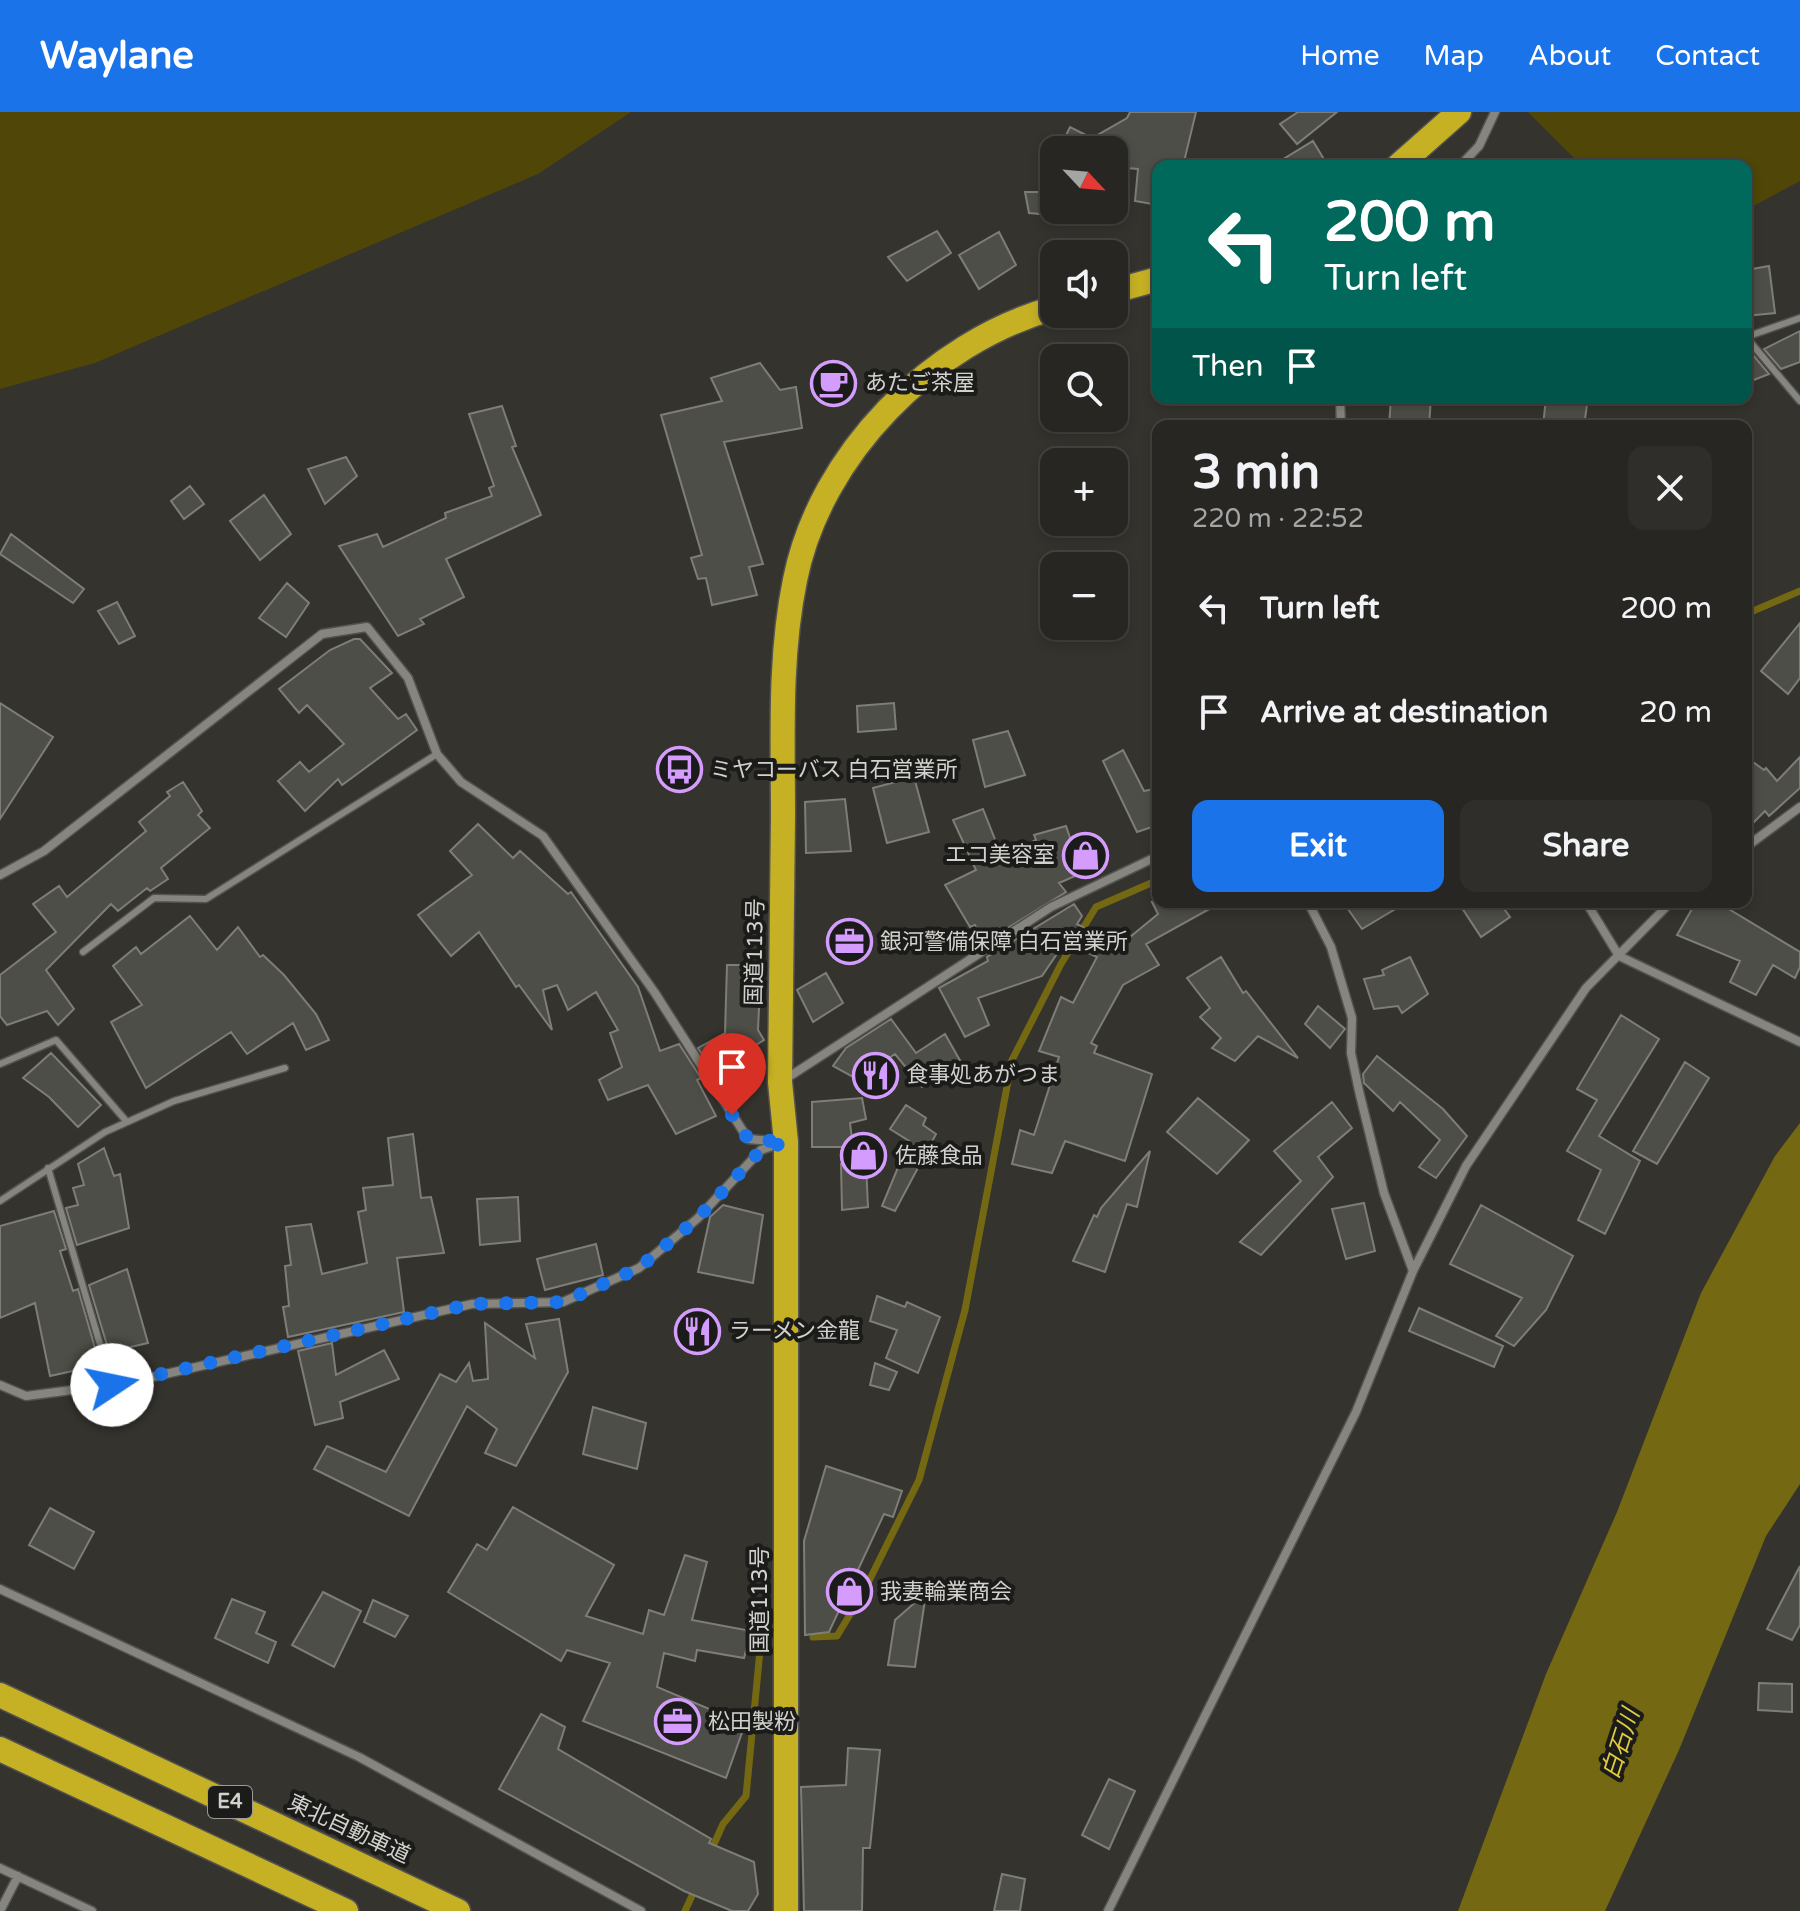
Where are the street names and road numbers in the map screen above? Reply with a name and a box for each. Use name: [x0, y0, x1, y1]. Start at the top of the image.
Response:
street label: 国道113号: [741, 898, 769, 1006]
street label: 国道113号: [747, 1546, 773, 1654]
road number: E4: [208, 1786, 252, 1818]
street label: 東北自動車道: [284, 1789, 414, 1869]

